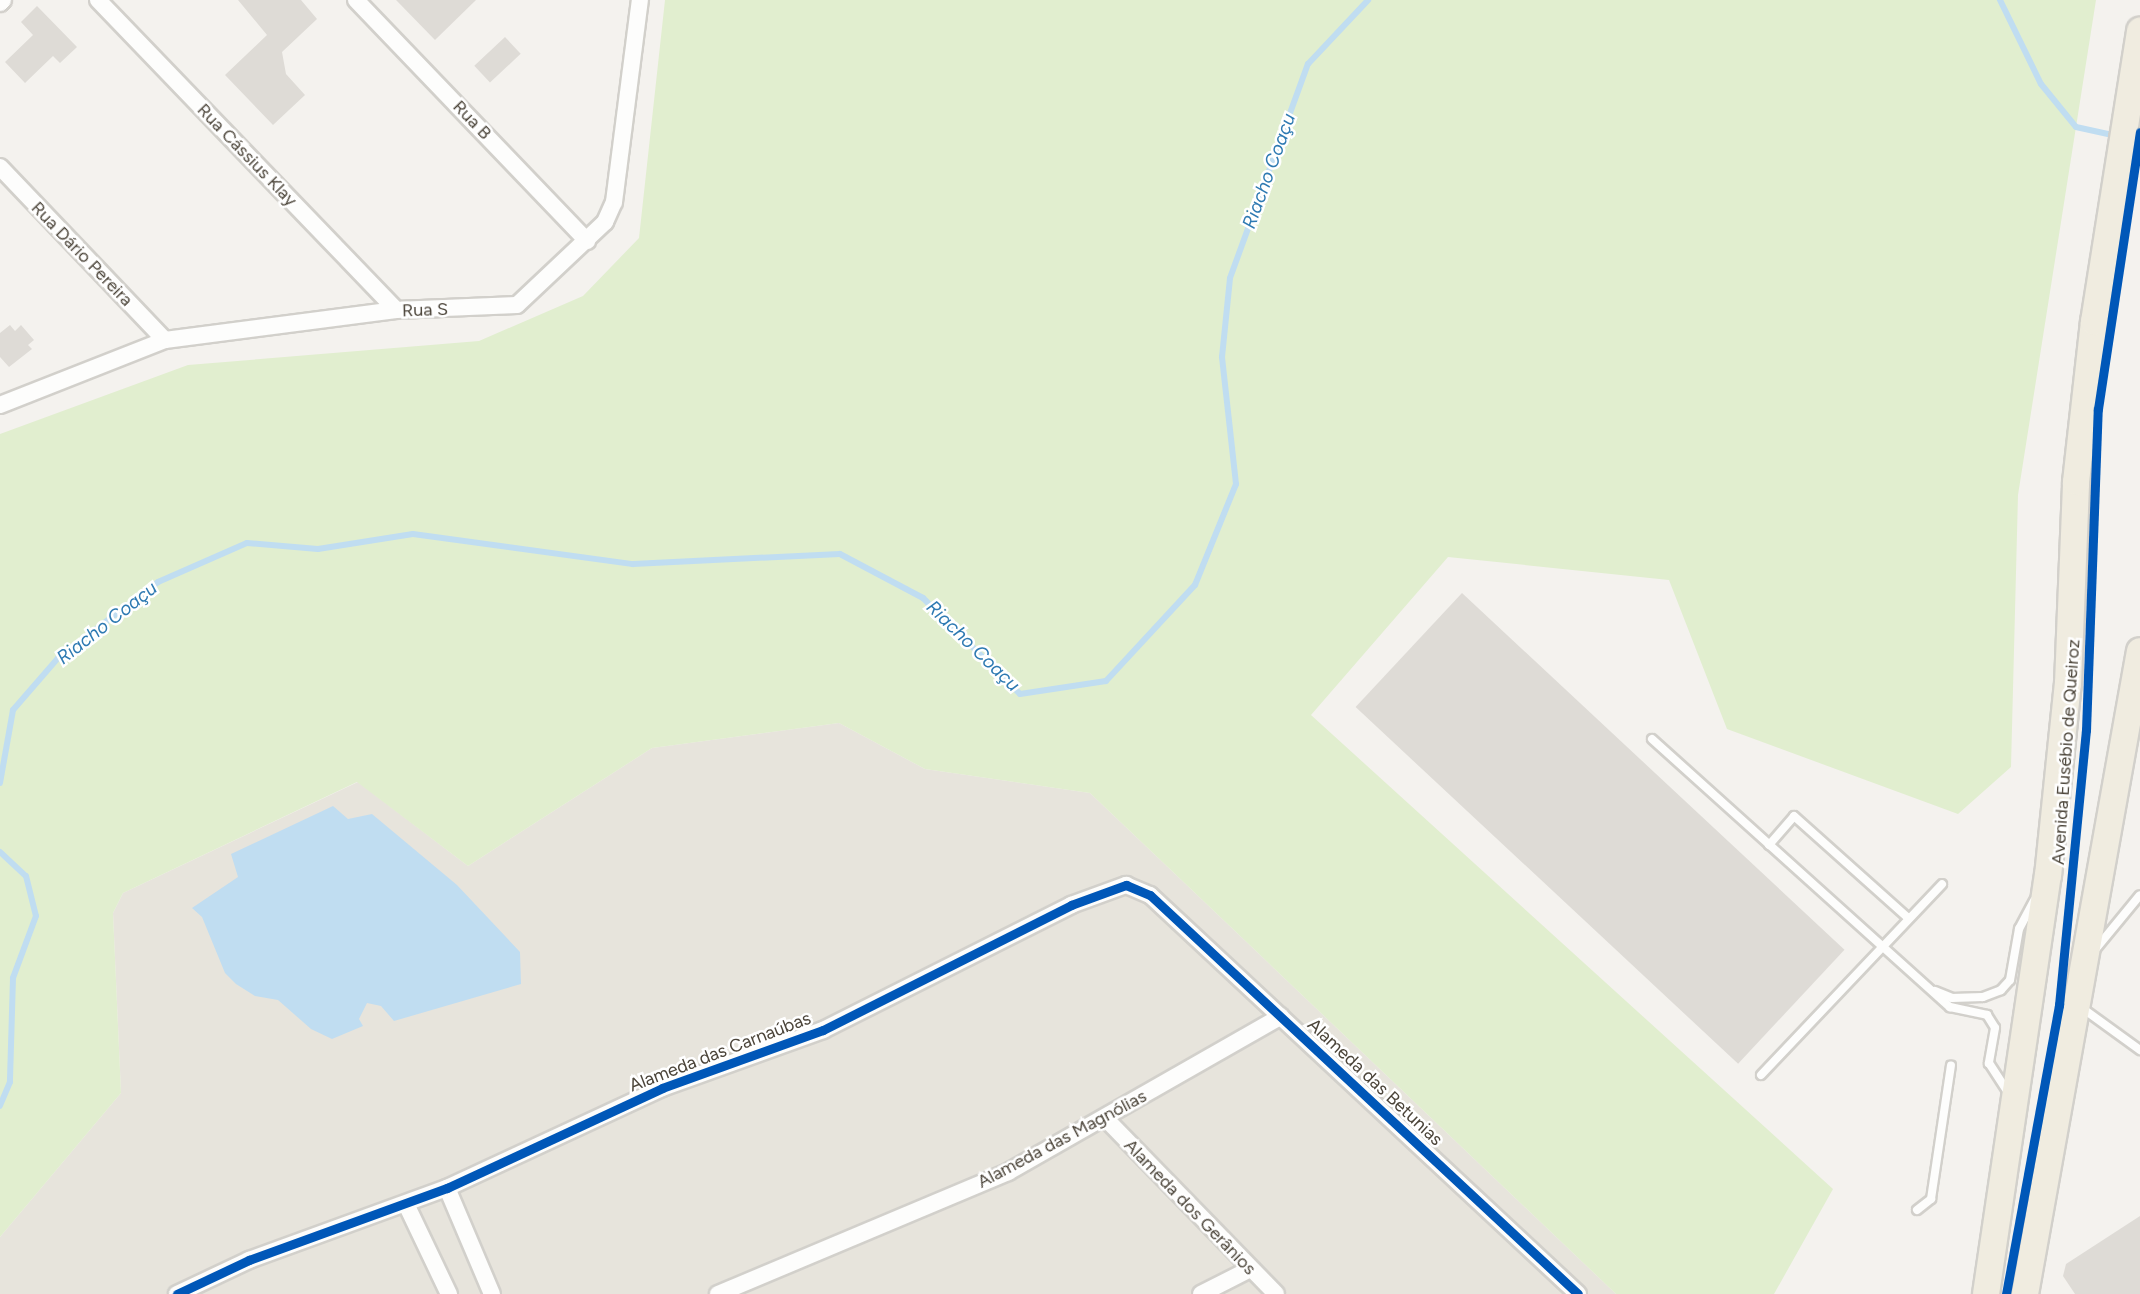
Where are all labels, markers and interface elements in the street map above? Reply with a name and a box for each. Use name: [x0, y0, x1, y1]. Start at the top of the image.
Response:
street label: Rua B: [448, 96, 496, 144]
street label: Rua Cássius Klay: [193, 99, 301, 211]
water label: Riacho Coaçu: [1238, 110, 1300, 232]
street label: Rua Dário Pereira: [27, 197, 137, 311]
street label: Rua S: [402, 298, 448, 322]
water label: Riacho Coaçu: [52, 577, 162, 669]
water label: Riacho Coaçu: [922, 596, 1024, 696]
street label: Avenida Eusébio de Queiroz: [2047, 638, 2085, 866]
street label: Alameda das Carnaúbas: [626, 1007, 814, 1097]
street label: Alameda das Betunias: [1303, 1014, 1447, 1150]
street label: Alameda das Magnólias: [974, 1085, 1150, 1193]
street label: Alameda dos Gerânios: [1120, 1135, 1260, 1279]

